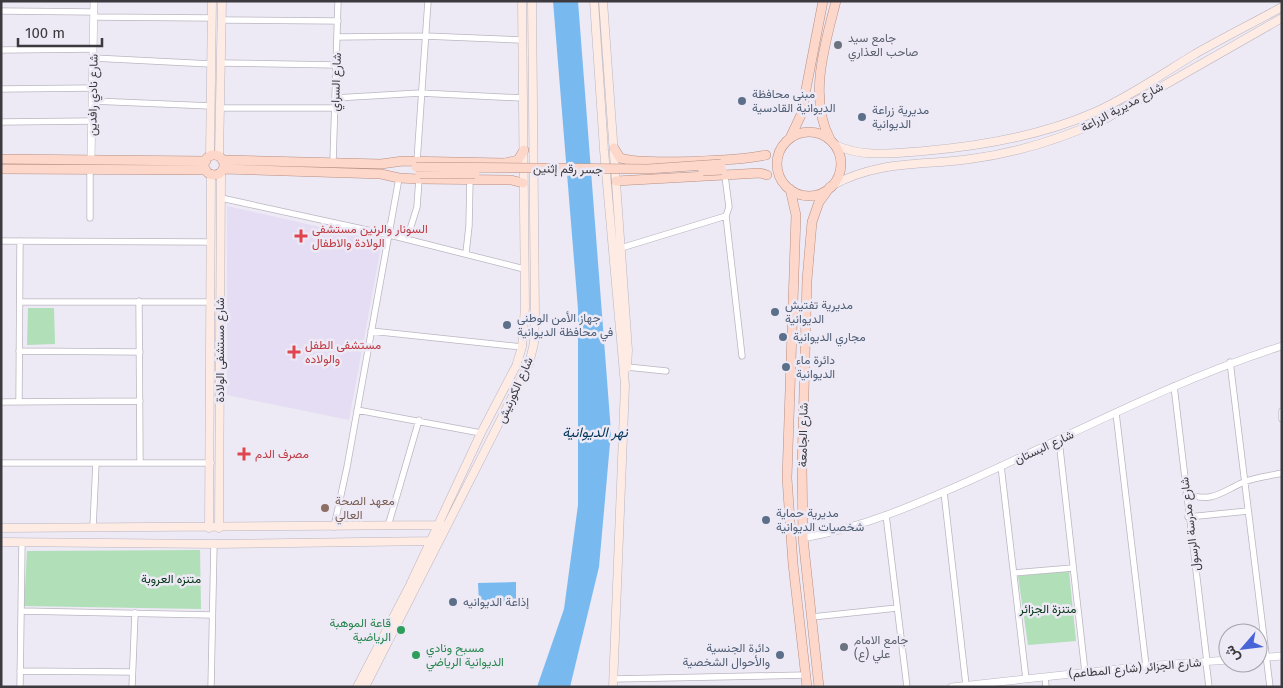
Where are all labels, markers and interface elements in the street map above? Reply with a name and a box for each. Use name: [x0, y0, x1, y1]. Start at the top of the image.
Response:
scale bar: [18, 15, 101, 47]
text: 100 m: [25, 24, 65, 42]
place label: جامع سيد صاحب العذاري: [848, 31, 918, 62]
marker: جامع سيد صاحب العذاري: [832, 39, 844, 51]
street label: شارع السراي: [328, 52, 347, 112]
street label: شارع نادي رافدين: [85, 54, 104, 136]
street label: شارع مديرية الزراعة: [1078, 79, 1167, 136]
place label: مبنى محافظة الديوانية القادسية: [752, 87, 835, 116]
marker: مبنى محافظة الديوانية القادسية: [736, 95, 748, 107]
place label: مديرية زراعة الديوانية: [872, 103, 929, 132]
marker: مديرية زراعة الديوانية: [856, 111, 868, 123]
street label: جسر رقم إثنين: [533, 161, 603, 178]
place label: السونار والرنين مستشفى الولادة والاطفال: [312, 222, 428, 251]
marker: السونار والرنين مستشفى الولادة والاطفال: [294, 229, 308, 243]
street label: شارع مستشفى الولادة: [213, 298, 229, 402]
place label: مديرية تفتيش الديوانية: [785, 298, 853, 327]
marker: مديرية تفتيش الديوانية: [769, 306, 781, 318]
place label: جهاز الأمن الوطني في محافظة الديوانية: [517, 311, 613, 342]
marker: جهاز الأمن الوطني في محافظة الديوانية: [501, 319, 513, 331]
place label: مجاري الديوانية: [793, 330, 866, 347]
marker: مجاري الديوانية: [777, 331, 789, 343]
place label: مستشفى الطفل والولاده: [305, 338, 381, 367]
marker: مستشفى الطفل والولاده: [287, 345, 301, 359]
place label: دائرة ماء الديوانية: [796, 353, 835, 382]
street label: شارع الكورنيش: [494, 355, 538, 426]
marker: دائرة ماء الديوانية: [780, 361, 792, 373]
street label: شارع الجامعة: [795, 403, 813, 467]
water label: نهر الديوانية: [562, 424, 629, 441]
street label: شارع البستان: [1012, 427, 1077, 469]
marker: مصرف الدم: [237, 447, 251, 461]
place label: مصرف الدم: [255, 447, 309, 462]
street label: شارع مدرسة الرسول: [1177, 476, 1205, 572]
place label: معهد الصحة العالي: [335, 494, 395, 525]
marker: معهد الصحة العالي: [319, 502, 331, 514]
place label: مديرية حماية شخصيات الديوانية: [776, 506, 864, 535]
marker: مديرية حماية شخصيات الديوانية: [760, 514, 772, 526]
park label: متنزه العروبة: [141, 572, 201, 587]
place label: إذاعة الديوانيه: [463, 595, 529, 610]
marker: إذاعة الديوانيه: [447, 596, 459, 608]
park label: متنزة الجزائر: [1019, 602, 1076, 617]
place label: قاعة الموهبة الرياضية: [330, 616, 391, 645]
north arrow: [1218, 623, 1268, 673]
marker: قاعة الموهبة الرياضية: [395, 624, 407, 636]
place label: جامع الامام علي (ع): [854, 633, 908, 664]
place label: مسبح ونادي الديوانية الرياضي: [426, 641, 504, 672]
place label: دائرة الجنسية والأحوال الشخصية: [683, 641, 770, 670]
marker: جامع الامام علي (ع): [838, 641, 850, 653]
text: ش: [1220, 642, 1243, 665]
marker: مسبح ونادي الديوانية الرياضي: [410, 649, 422, 661]
marker: دائرة الجنسية والأحوال الشخصية: [774, 649, 786, 661]
street label: شارع الجزائر (شارع المطاعم): [1068, 655, 1202, 683]

